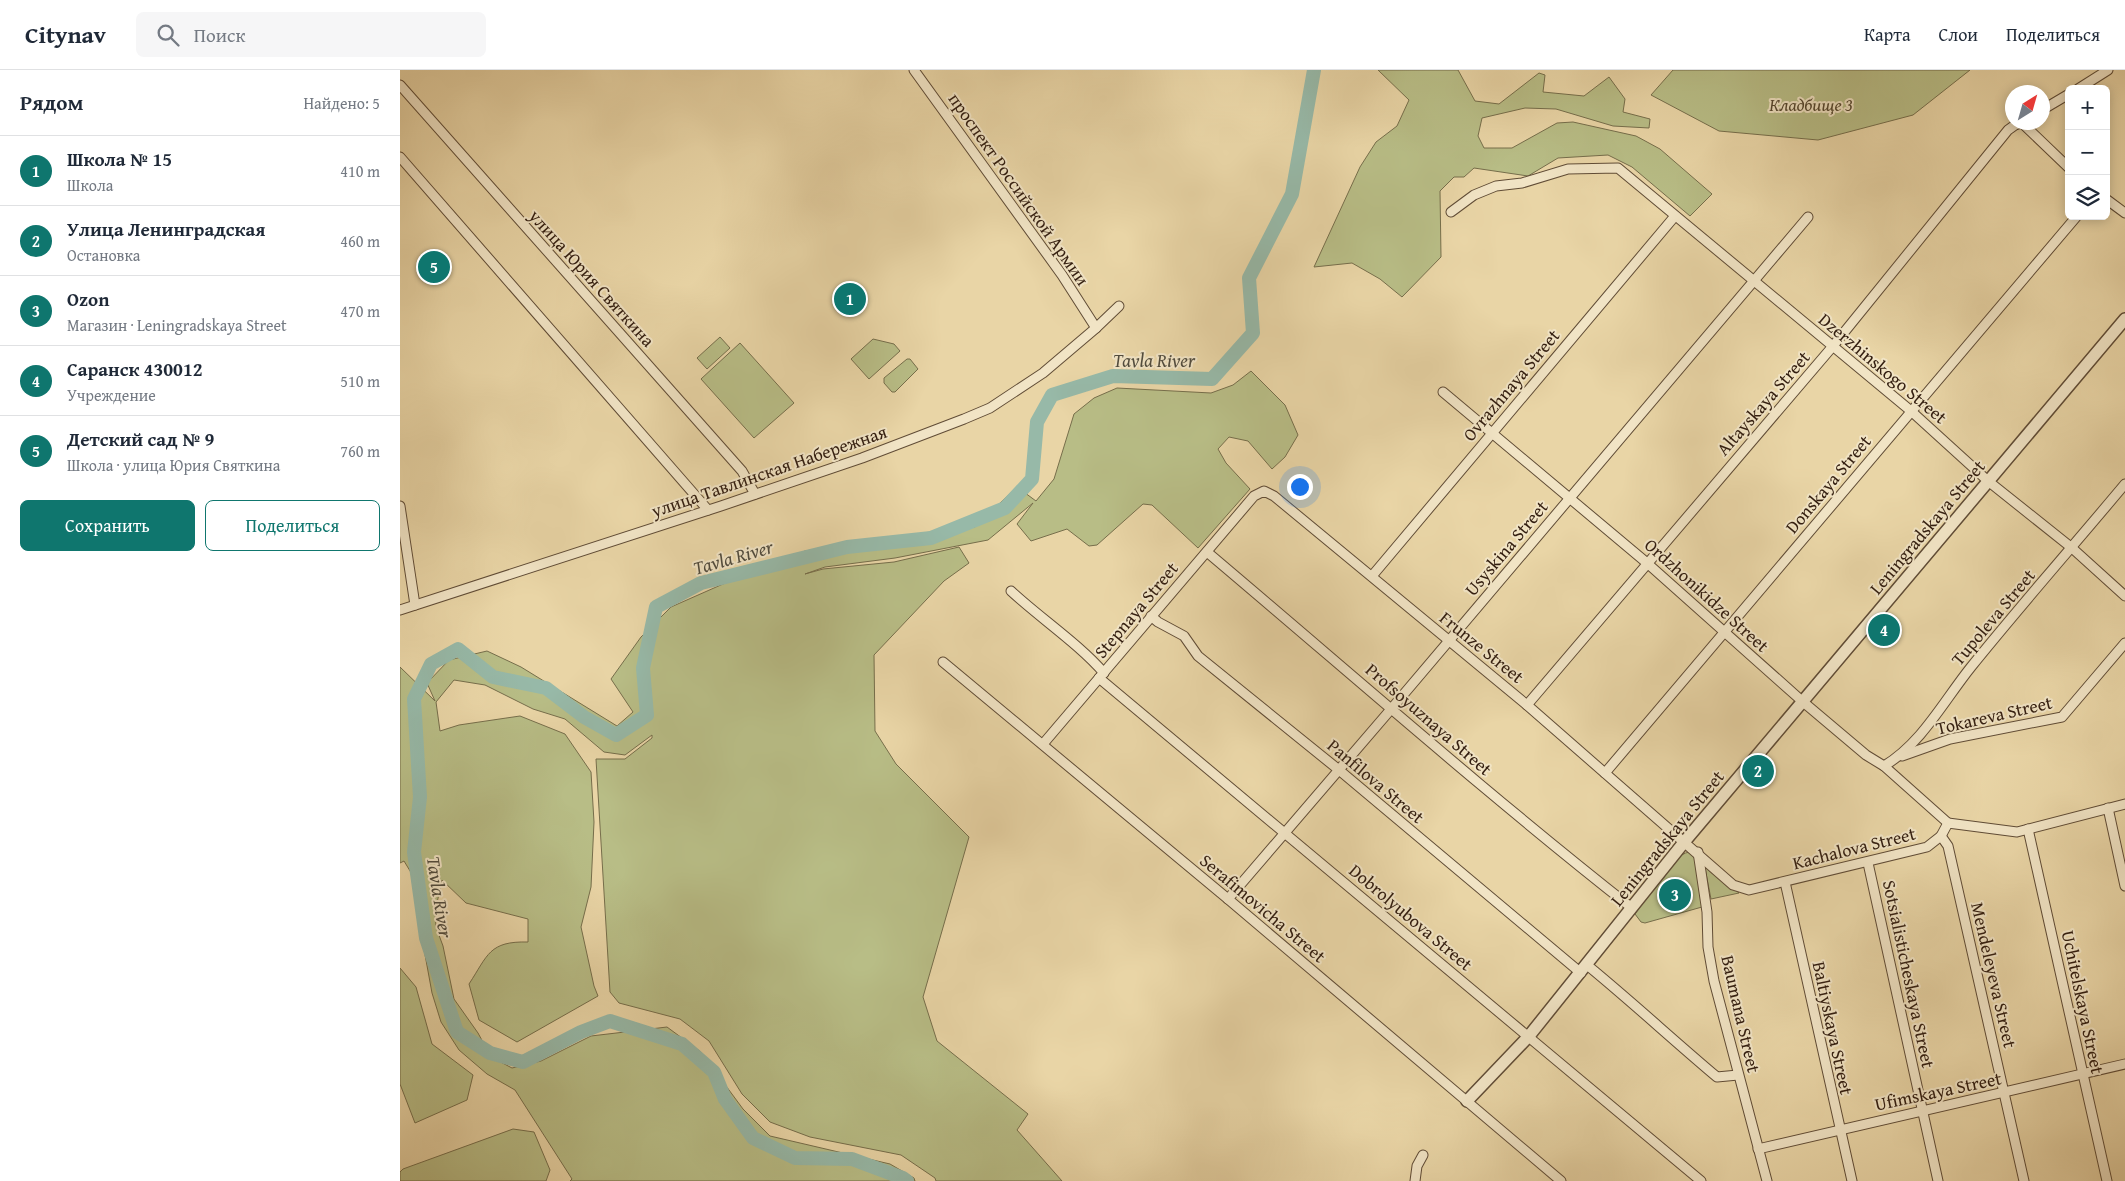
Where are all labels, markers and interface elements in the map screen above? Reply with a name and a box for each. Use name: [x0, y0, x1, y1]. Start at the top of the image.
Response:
search box: [136, 12, 486, 57]
text: Citynav: [25, 17, 106, 52]
icon: search: [154, 21, 182, 49]
text: Поиск: [194, 21, 245, 49]
text: Карта: [1864, 21, 1911, 48]
text: Слои: [1939, 21, 1978, 48]
text: Поделиться: [2006, 21, 2100, 48]
north arrow: [2005, 85, 2050, 130]
map controls: [2065, 85, 2110, 220]
button: +: [2065, 85, 2110, 130]
text: Рядом: [20, 87, 83, 118]
street label: проспект Российской Армии: [942, 87, 1096, 291]
text: Найдено: 5: [303, 91, 380, 115]
park label: Кладбище 3: [1769, 91, 1853, 118]
button: −: [2065, 130, 2110, 175]
text: Школа № 15: [67, 145, 172, 173]
text: 1: [32, 159, 40, 183]
text: 410 m: [340, 159, 380, 183]
text: Школа: [67, 173, 113, 197]
button: layers: [2065, 175, 2110, 220]
street label: улица Юрия Святкина: [522, 202, 662, 353]
text: Улица Ленинградская: [67, 215, 265, 243]
text: 2: [32, 229, 40, 253]
text: 460 m: [340, 229, 380, 253]
text: Остановка: [67, 243, 140, 267]
pin: 5: [418, 248, 450, 286]
pin: 1: [834, 280, 866, 318]
text: Ozon: [67, 285, 109, 313]
text: 3: [32, 299, 40, 323]
text: 470 m: [340, 299, 380, 323]
street label: Dzerzhinskogo Street: [1813, 306, 1954, 430]
text: Магазин · Leningradskaya Street: [67, 313, 287, 337]
street label: Ovrazhnaya Street: [1456, 323, 1566, 447]
street label: Altayskaya Street: [1710, 344, 1817, 461]
water label: Tavla River: [1113, 346, 1196, 374]
text: Саранск 430012: [67, 355, 203, 383]
text: 4: [32, 369, 40, 393]
text: 510 m: [340, 369, 380, 393]
text: Учреждение: [67, 383, 156, 407]
street label: улица Тавлинская Набережная: [647, 418, 891, 524]
text: Детский сад № 9: [67, 425, 214, 453]
street label: Donskaya Street: [1779, 428, 1878, 539]
text: 5: [32, 439, 40, 463]
text: 760 m: [340, 439, 380, 463]
text: Школа · улица Юрия Святкина: [67, 453, 280, 477]
street label: Leningradskaya Street: [1863, 453, 1992, 600]
your location: [1287, 474, 1313, 500]
street label: Usyskina Street: [1458, 494, 1554, 602]
button: Сохранить: [20, 500, 195, 551]
button: Поделиться: [205, 500, 380, 551]
water label: Tavla River: [690, 532, 777, 582]
street label: Ordzhonikidze Street: [1639, 532, 1776, 659]
street label: Stepnaya Street: [1088, 555, 1185, 664]
street label: Tupoleva Street: [1944, 562, 2042, 671]
street label: Frunze Street: [1434, 604, 1531, 690]
pin: 4: [1868, 611, 1900, 649]
street label: Profsoyuznaya Street: [1360, 656, 1499, 782]
street label: Tokareva Street: [1933, 688, 2055, 741]
street label: Panfilova Street: [1322, 732, 1431, 830]
pin: 2: [1742, 752, 1774, 790]
street label: Leningradskaya Street: [1604, 764, 1731, 912]
street label: Kachalova Street: [1790, 820, 1919, 876]
street label: Serafimovicha Street: [1194, 847, 1332, 969]
water label: Tavla River: [420, 854, 460, 941]
street label: Dobrolyubova Street: [1343, 857, 1479, 977]
pin: 3: [1659, 876, 1691, 914]
street label: Sotsialisticheskaya Street: [1876, 878, 1942, 1071]
street label: Mendeleyeva Street: [1964, 900, 2024, 1051]
street label: Uchitelskaya Street: [2055, 928, 2112, 1077]
street label: Baumana Street: [1714, 953, 1768, 1076]
street label: Baltiyskaya Street: [1806, 959, 1860, 1098]
street label: Ufimskaya Street: [1872, 1064, 2004, 1118]

